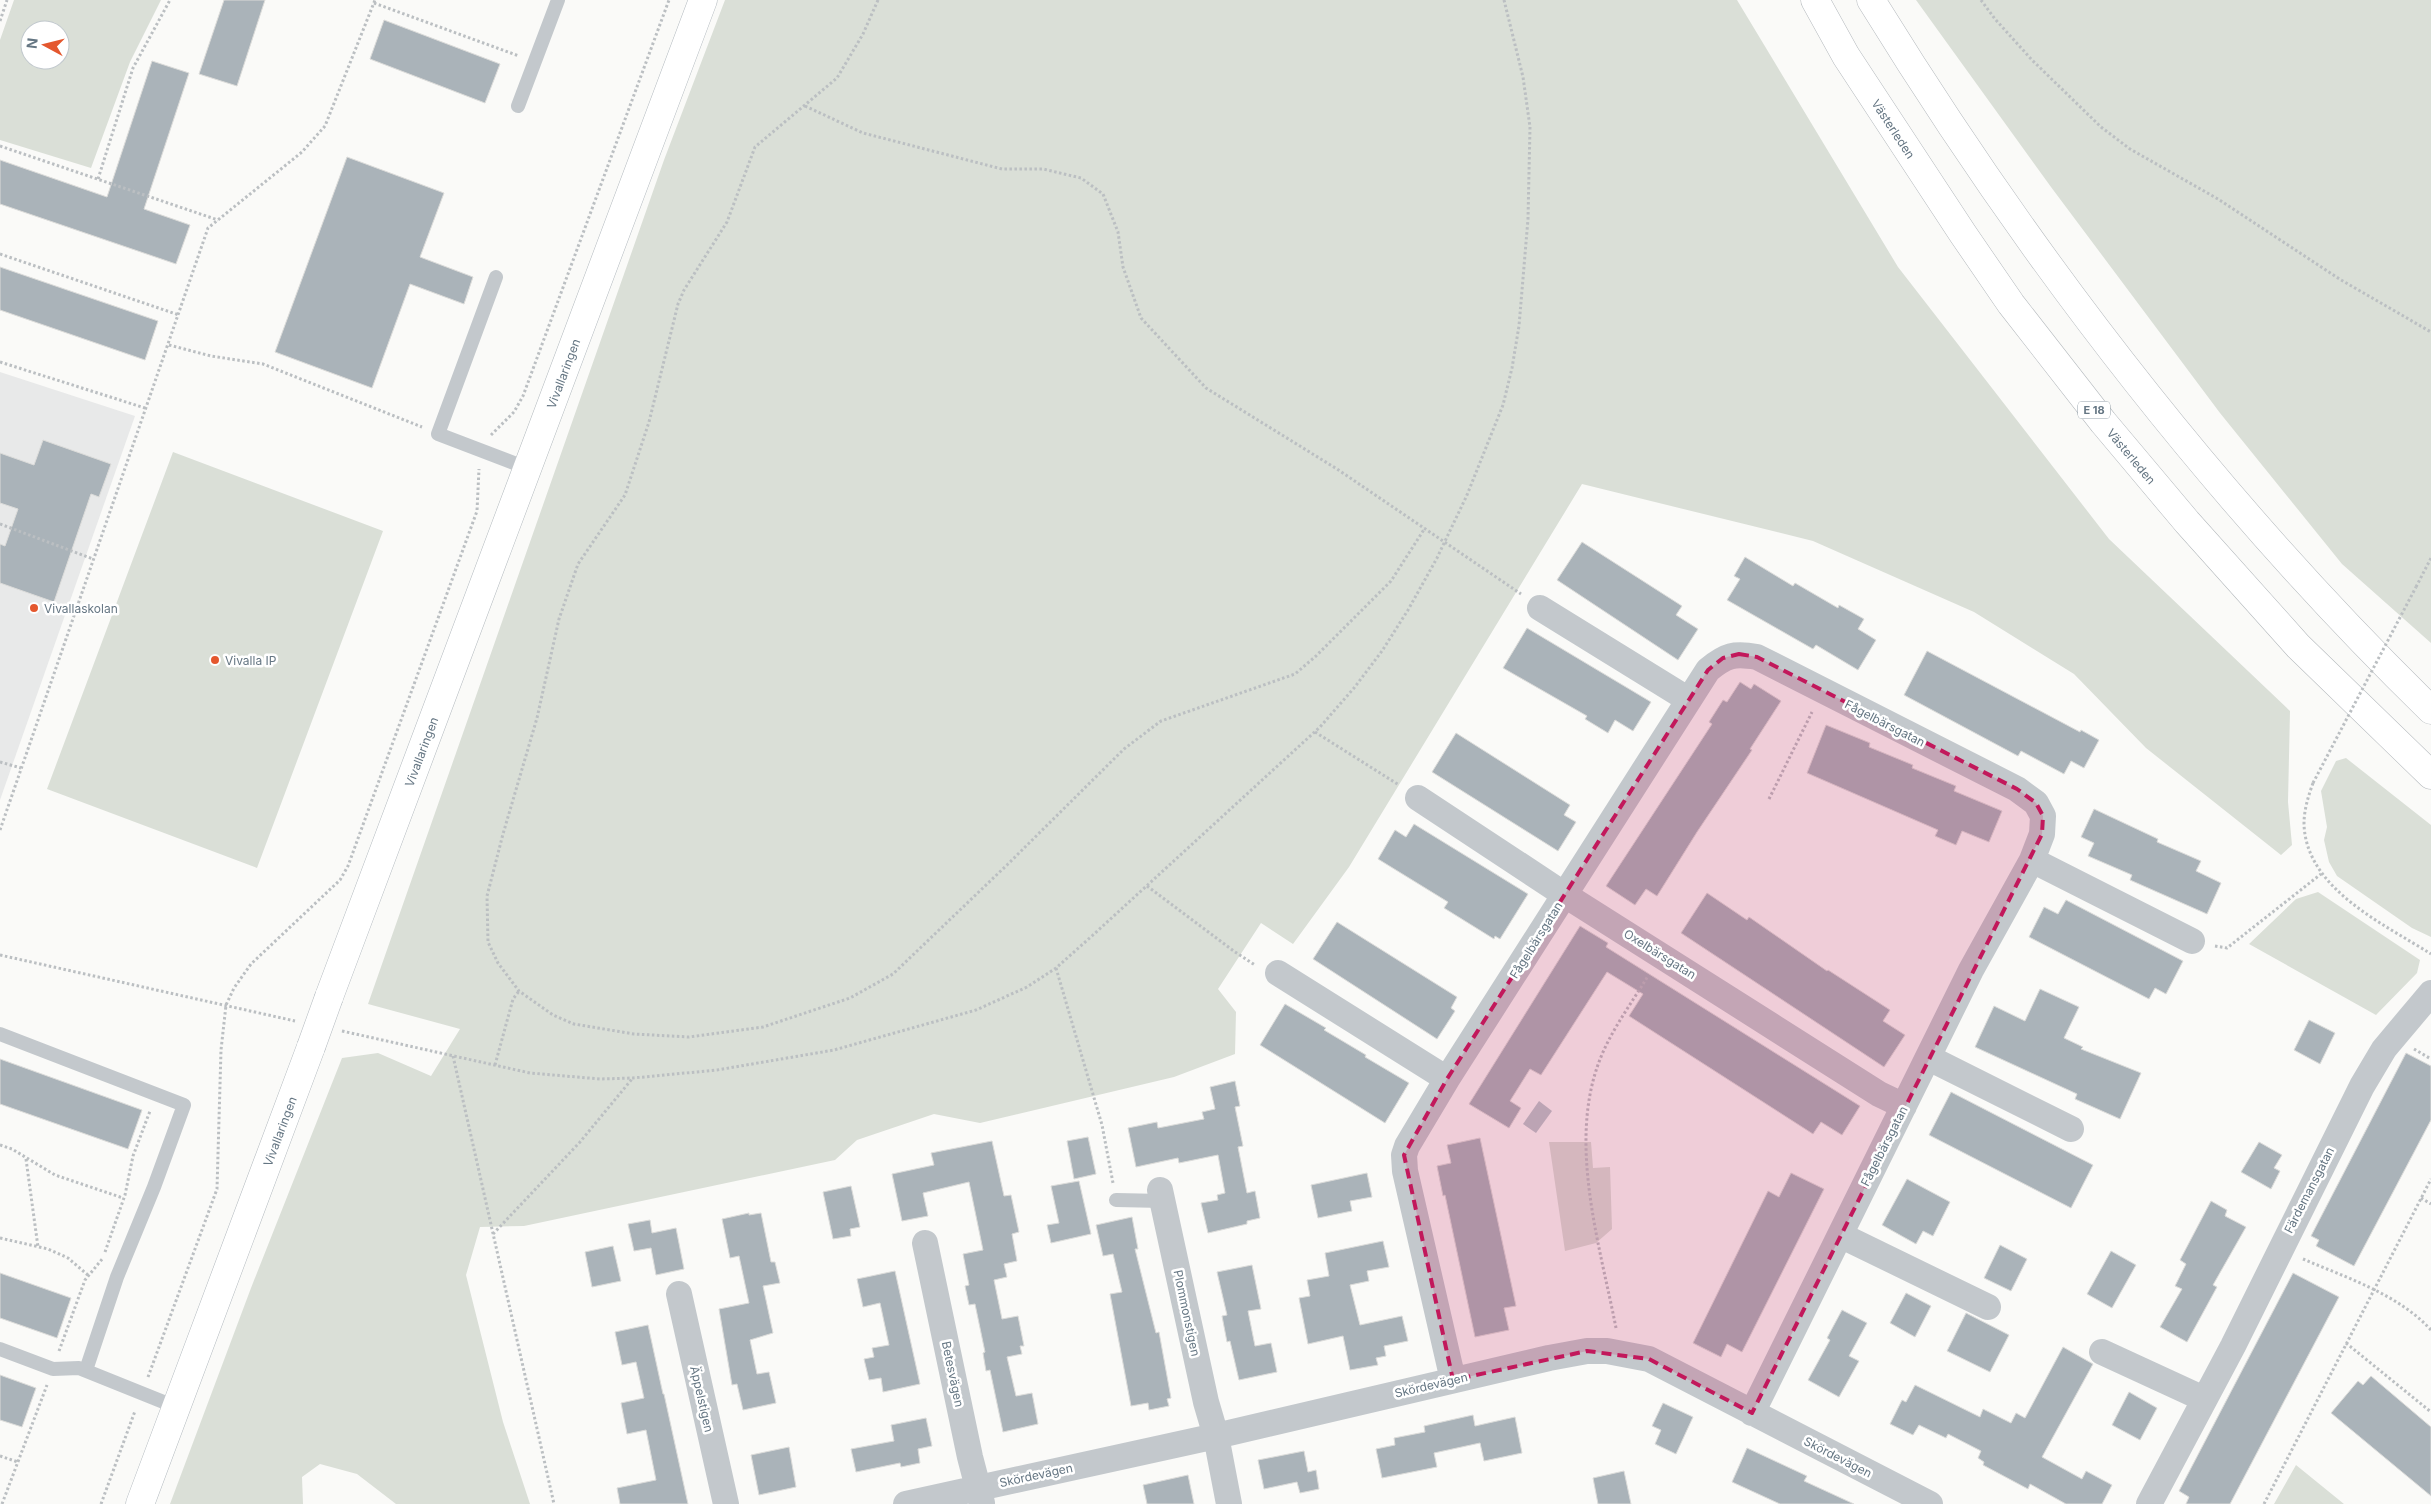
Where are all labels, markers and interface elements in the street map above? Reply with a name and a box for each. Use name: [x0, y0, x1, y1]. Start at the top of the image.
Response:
north arrow: [20, 20, 70, 70]
text: N: [23, 37, 41, 50]
street label: Västerleden: [1869, 96, 1919, 161]
street label: Vivallaringen: [543, 336, 583, 410]
road number: E 18: [2078, 402, 2110, 418]
street label: Västerleden: [2104, 425, 2159, 487]
place label: Vivallaskolan: [44, 601, 118, 616]
marker: Vivallaskolan: [28, 602, 40, 614]
place label: Vivalla IP: [225, 653, 277, 668]
marker: Vivalla IP: [209, 654, 221, 666]
street label: Fågelbärsgatan: [1842, 696, 1928, 750]
street label: Vivallaringen: [401, 715, 441, 789]
street label: Fågelbärsgatan: [1506, 899, 1566, 981]
street label: Oxelbärsgatan: [1621, 926, 1699, 982]
street label: Vivallaringen: [260, 1094, 299, 1168]
street label: Fågelbärsgatan: [1857, 1103, 1911, 1189]
street label: Färdemansgatan: [2281, 1144, 2337, 1236]
street label: Plommonstigen: [1171, 1269, 1203, 1357]
street label: Betesvägen: [939, 1340, 967, 1408]
street label: Äppelstigen: [687, 1364, 717, 1434]
street label: Skördevägen: [1393, 1369, 1469, 1401]
street label: Skördevägen: [1801, 1433, 1875, 1481]
street label: Skördevägen: [998, 1460, 1074, 1490]

